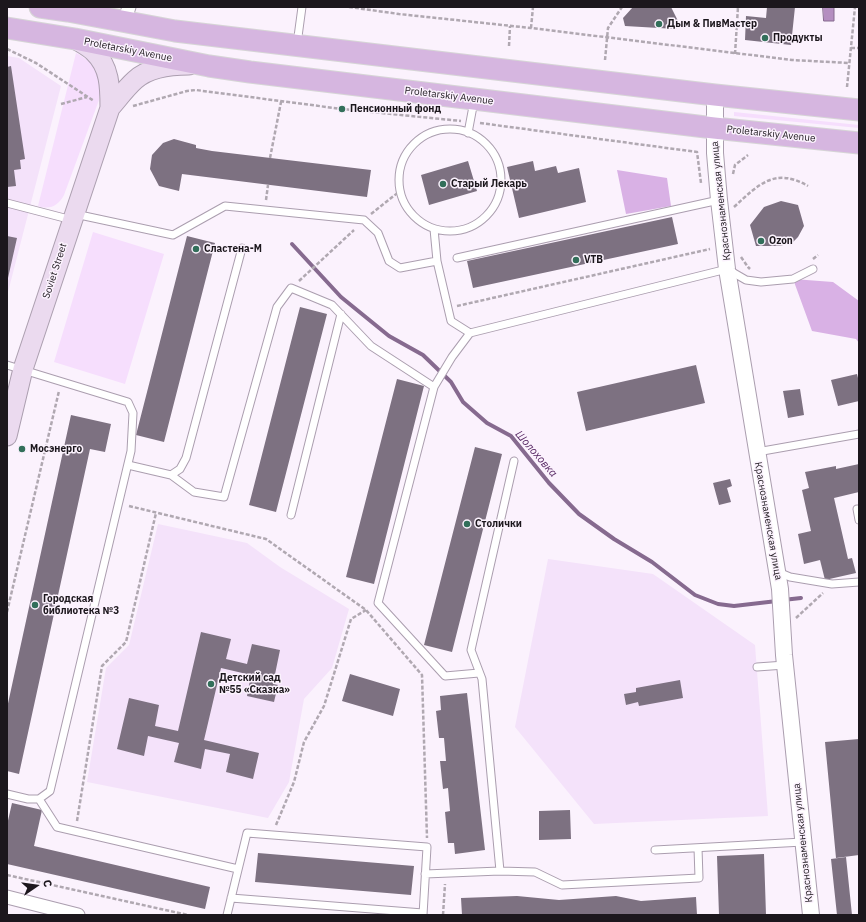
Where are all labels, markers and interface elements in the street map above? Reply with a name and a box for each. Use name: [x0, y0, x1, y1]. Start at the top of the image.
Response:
place label: Дым & ПивМастер: [667, 18, 757, 30]
marker: Дым & ПивМастер: [654, 19, 664, 29]
place label: Продукты: [773, 32, 822, 44]
marker: Продукты: [760, 33, 770, 43]
street label: Proletarskiy Avenue: [83, 36, 173, 64]
street label: Proletarskiy Avenue: [404, 85, 494, 107]
place label: Пенсионный фонд: [350, 103, 441, 115]
marker: Пенсионный фонд: [337, 104, 347, 114]
street label: Proletarskiy Avenue: [726, 123, 816, 145]
street label: Краснознаменская улица: [709, 141, 733, 261]
place label: Старый Лекарь: [451, 178, 527, 190]
marker: Старый Лекарь: [438, 179, 448, 189]
place label: Ozon: [769, 235, 793, 247]
marker: Ozon: [756, 236, 766, 246]
street label: Soviet Street: [40, 242, 70, 300]
place label: Сластена-М: [204, 243, 262, 255]
marker: Сластена-М: [191, 244, 201, 254]
place label: VTB: [584, 254, 603, 266]
marker: VTB: [571, 255, 581, 265]
water label: Шолоховка: [512, 428, 560, 480]
place label: Мосэнерго: [30, 443, 82, 455]
marker: Мосэнерго: [17, 444, 27, 454]
street label: Краснознаменская улица: [752, 461, 784, 581]
place label: Столички: [475, 518, 522, 530]
marker: Столички: [462, 519, 472, 529]
place label: Городская библиотека №3: [43, 593, 119, 616]
marker: Городская библиотека №3: [30, 600, 40, 610]
place label: Детский сад №55 «Сказка»: [219, 672, 290, 696]
marker: Детский сад №55 «Сказка»: [206, 679, 216, 689]
street label: Краснознаменская улица: [791, 783, 815, 903]
north arrow: [16, 866, 56, 906]
text: С: [40, 878, 55, 888]

